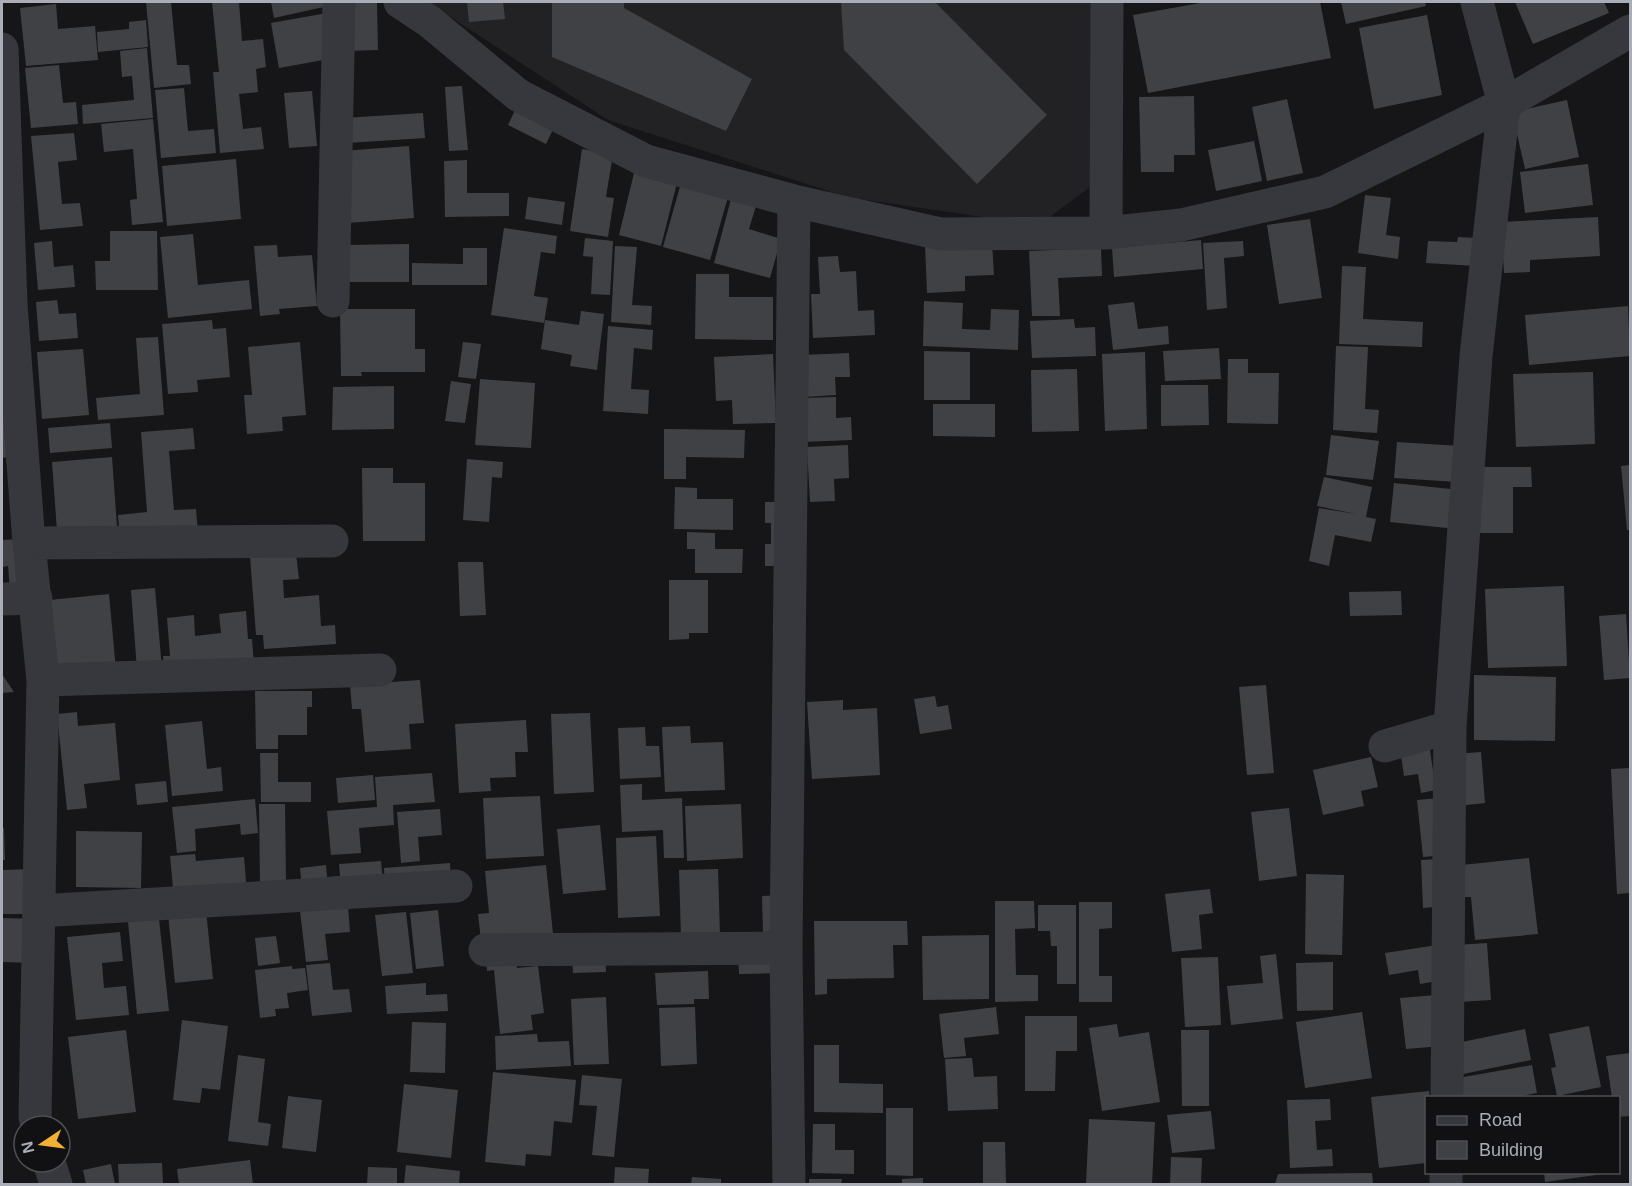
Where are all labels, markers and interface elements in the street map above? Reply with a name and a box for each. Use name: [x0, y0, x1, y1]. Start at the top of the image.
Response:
legend: [1425, 1096, 1620, 1174]
text: Road: [1479, 1110, 1522, 1130]
north arrow: [12, 1114, 72, 1174]
text: N: [18, 1140, 37, 1155]
text: Building: [1479, 1140, 1543, 1160]

